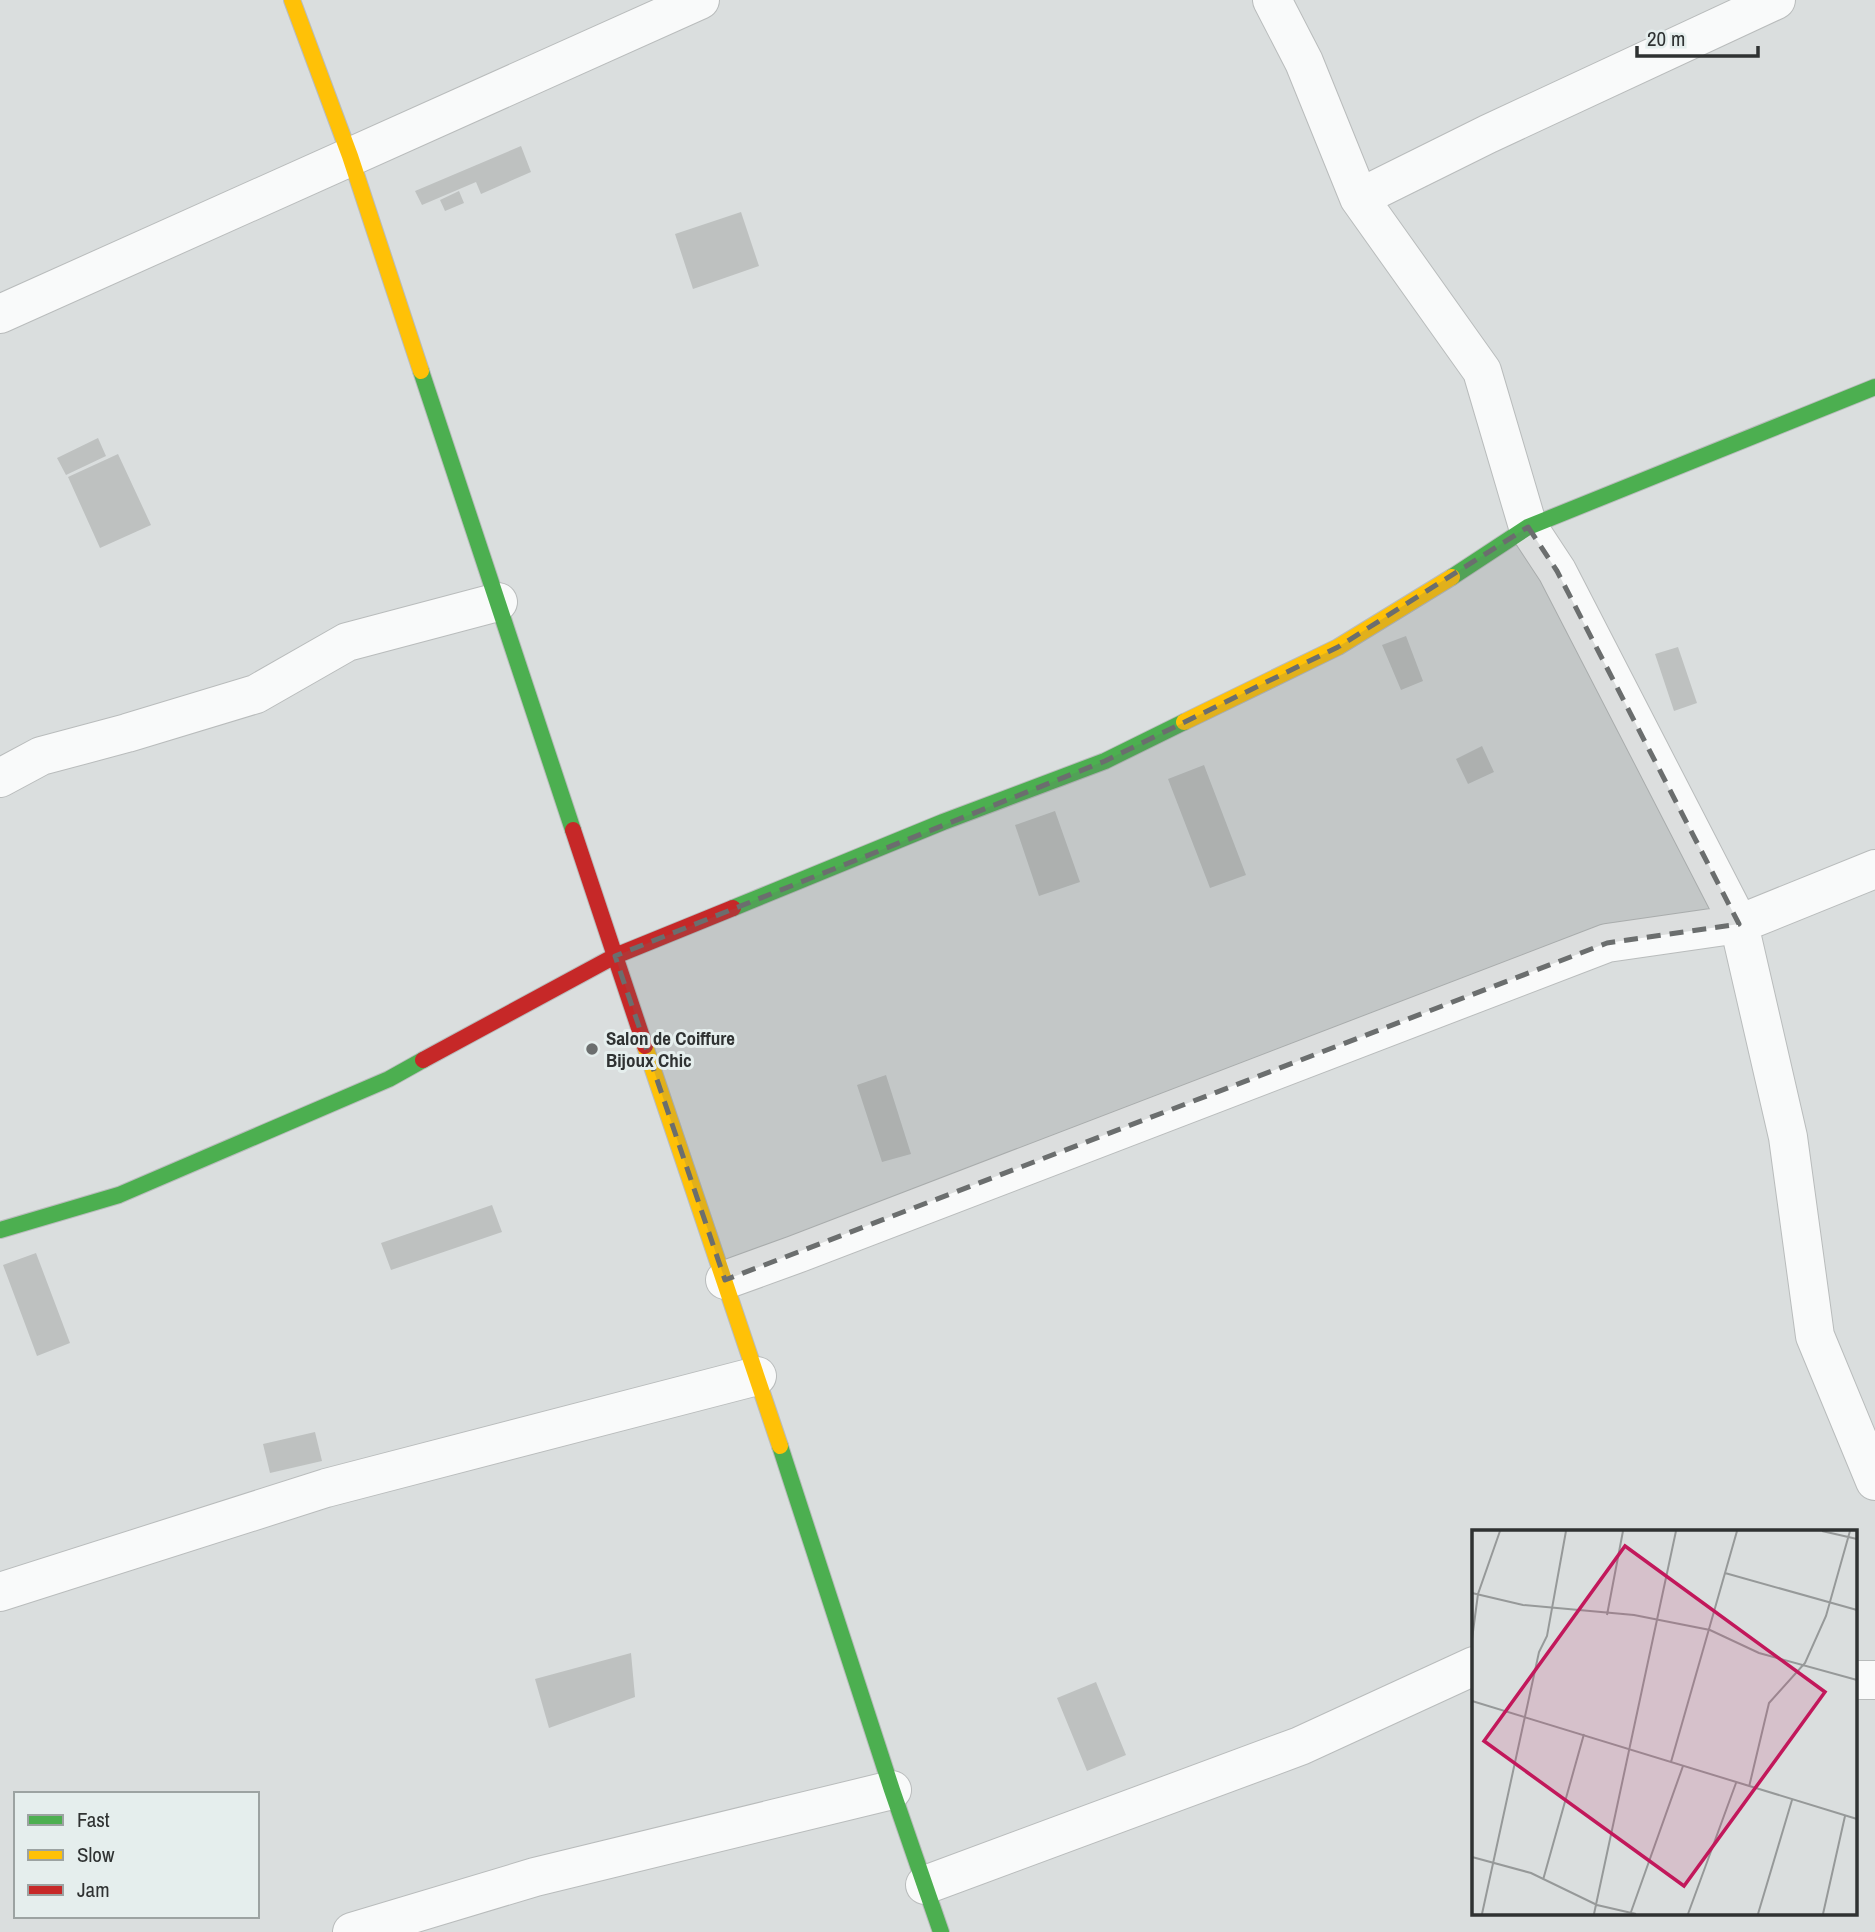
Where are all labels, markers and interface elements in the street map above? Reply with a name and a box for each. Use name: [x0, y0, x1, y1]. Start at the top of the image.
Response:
scale bar: [1637, 14, 1758, 58]
text: 20 m: [1647, 24, 1685, 53]
place label: Salon de Coiffure Bijoux Chic: [606, 1025, 735, 1073]
marker: Salon de Coiffure Bijoux Chic: [584, 1041, 600, 1057]
inset map: [1472, 1530, 1857, 1914]
legend: [14, 1792, 259, 1918]
text: Fast: [77, 1805, 110, 1834]
text: Slow: [77, 1840, 115, 1869]
text: Jam: [77, 1875, 110, 1904]

